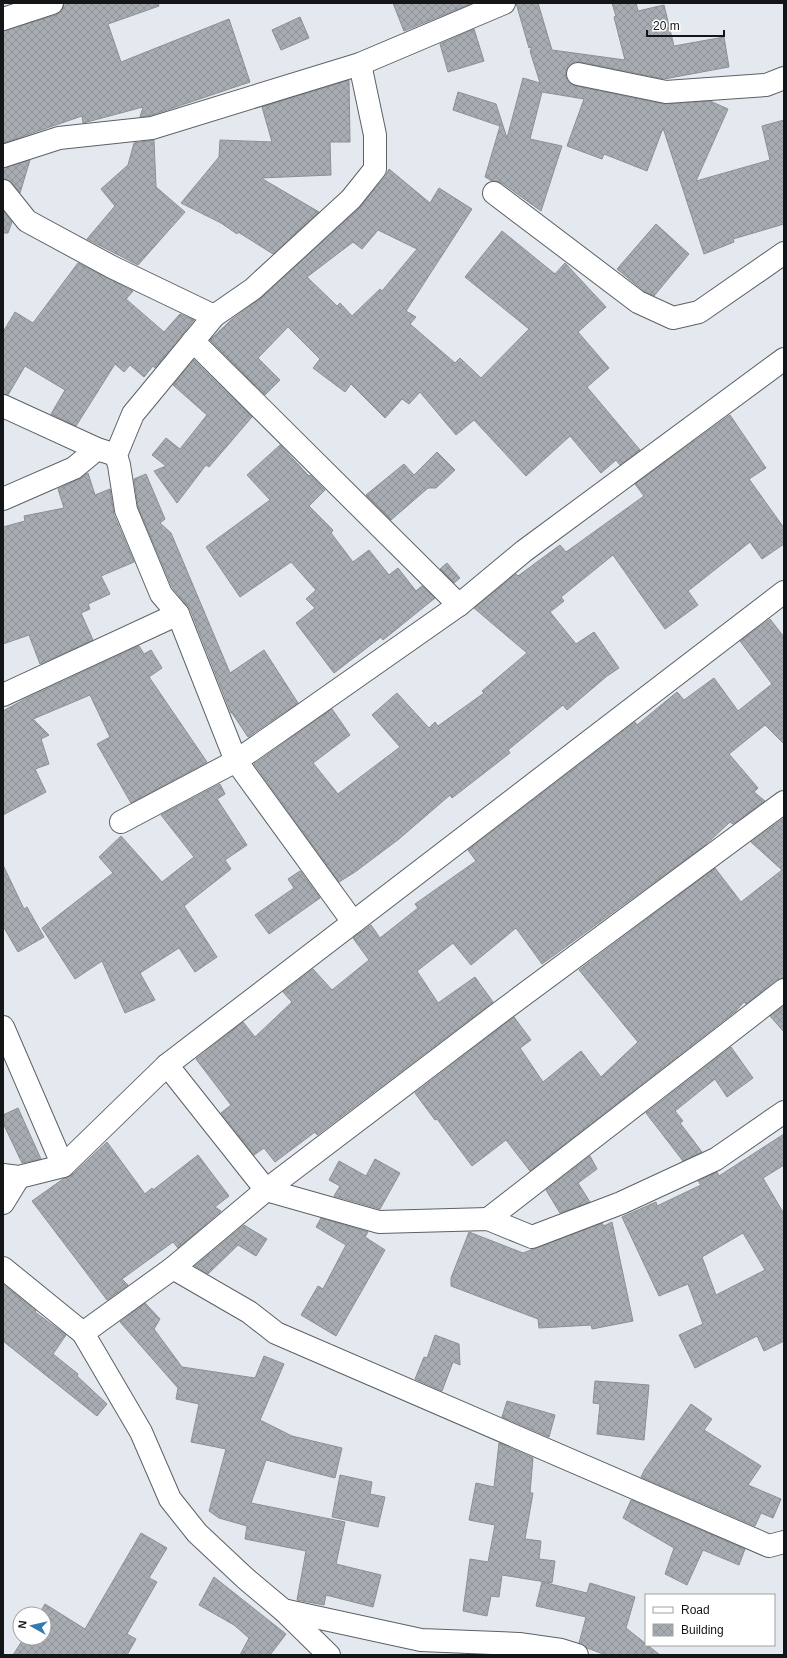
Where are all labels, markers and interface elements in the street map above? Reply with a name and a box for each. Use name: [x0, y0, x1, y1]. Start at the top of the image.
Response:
scale bar: [647, 12, 724, 38]
text: 20 m: [653, 19, 680, 33]
legend: [645, 1594, 775, 1646]
text: Road: [681, 1603, 710, 1617]
north arrow: [12, 1606, 52, 1646]
text: N: [16, 1620, 29, 1629]
text: Building: [681, 1623, 724, 1637]

